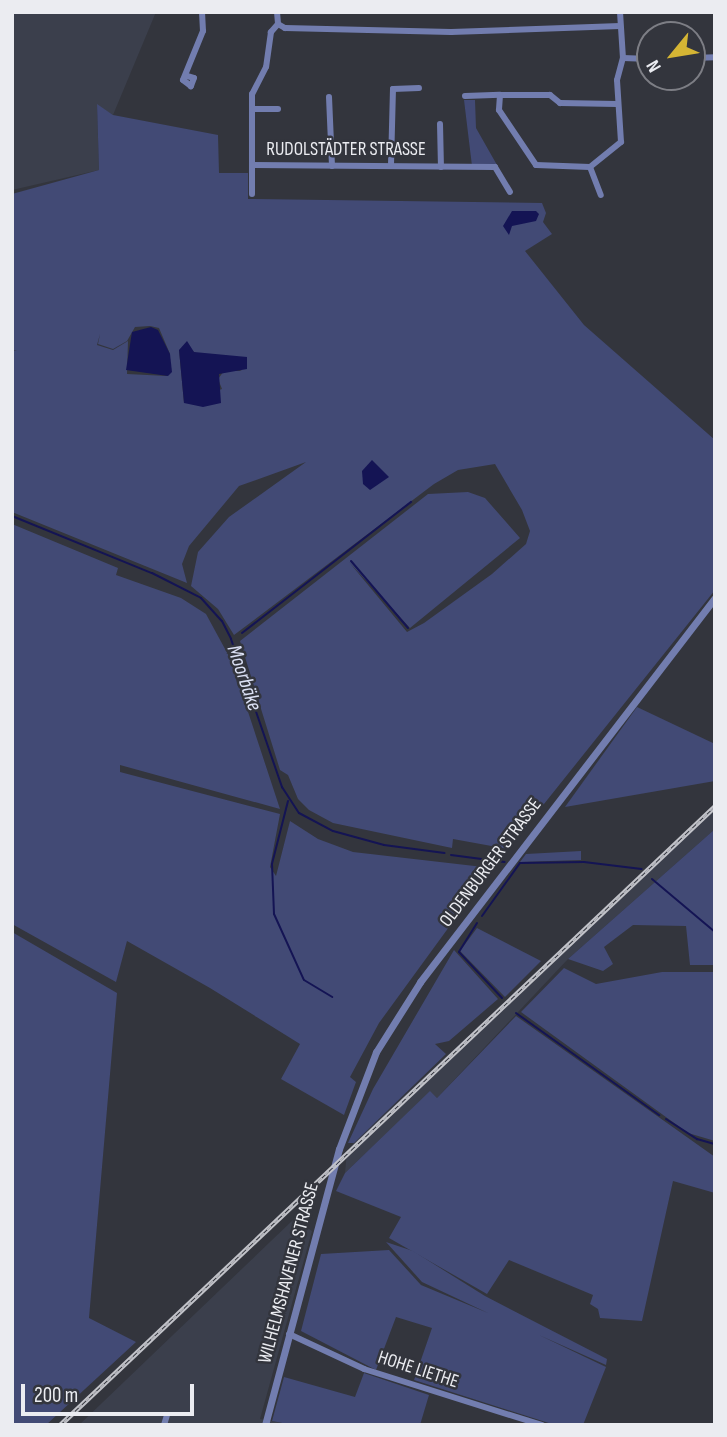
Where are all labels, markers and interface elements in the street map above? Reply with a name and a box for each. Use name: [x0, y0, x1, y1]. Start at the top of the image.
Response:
north arrow: [636, 21, 706, 91]
text: N: [642, 56, 667, 76]
street label: RUDOLSTÄDTER STRASSE: [266, 139, 426, 161]
water label: Moorbäke: [221, 642, 267, 714]
street label: OLDENBURGER STRASSE: [435, 794, 547, 932]
street label: WILHELMSHAVENER STRASSE: [254, 1180, 324, 1366]
street label: HOHE LIETHE: [375, 1346, 461, 1394]
scale bar: [24, 1370, 198, 1414]
text: 200 m: [34, 1383, 78, 1408]

